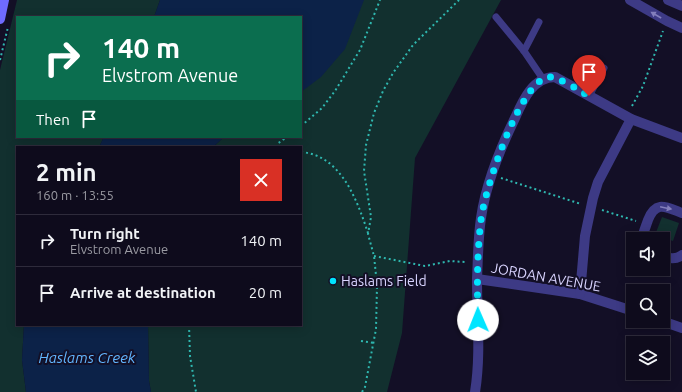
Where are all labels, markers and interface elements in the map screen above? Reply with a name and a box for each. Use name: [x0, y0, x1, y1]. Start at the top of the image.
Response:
one-way arrow: [650, 11, 662, 18]
icon: right: [36, 32, 88, 84]
text: 140 m: [102, 32, 180, 63]
pin: [572, 55, 606, 96]
icon: arrive: [578, 61, 600, 83]
text: Elvstrom Avenue: [102, 65, 238, 85]
icon: arrive: [78, 108, 100, 130]
text: Then: [36, 111, 70, 128]
text: 2 min: [36, 159, 97, 186]
button: close: [240, 159, 282, 201]
text: 160 m · 13:55: [36, 188, 114, 202]
one-way arrow: [660, 206, 672, 212]
text: Turn right: [70, 225, 140, 242]
icon: right: [36, 230, 58, 252]
text: 140 m: [240, 232, 282, 249]
map controls: [626, 232, 670, 380]
button: sound: [626, 232, 670, 276]
text: Elvstrom Avenue: [70, 242, 168, 256]
street label: JORDAN AVENUE: [490, 259, 602, 295]
place label: Haslams Field: [341, 273, 427, 289]
marker: Haslams Field: [328, 276, 338, 286]
icon: arrive: [36, 282, 58, 304]
text: Arrive at destination: [70, 284, 216, 301]
text: 20 m: [249, 284, 282, 301]
button: search: [626, 284, 670, 328]
position arrow: [457, 299, 499, 341]
button: layers: [626, 336, 670, 380]
water label: Haslams Creek: [39, 349, 136, 366]

